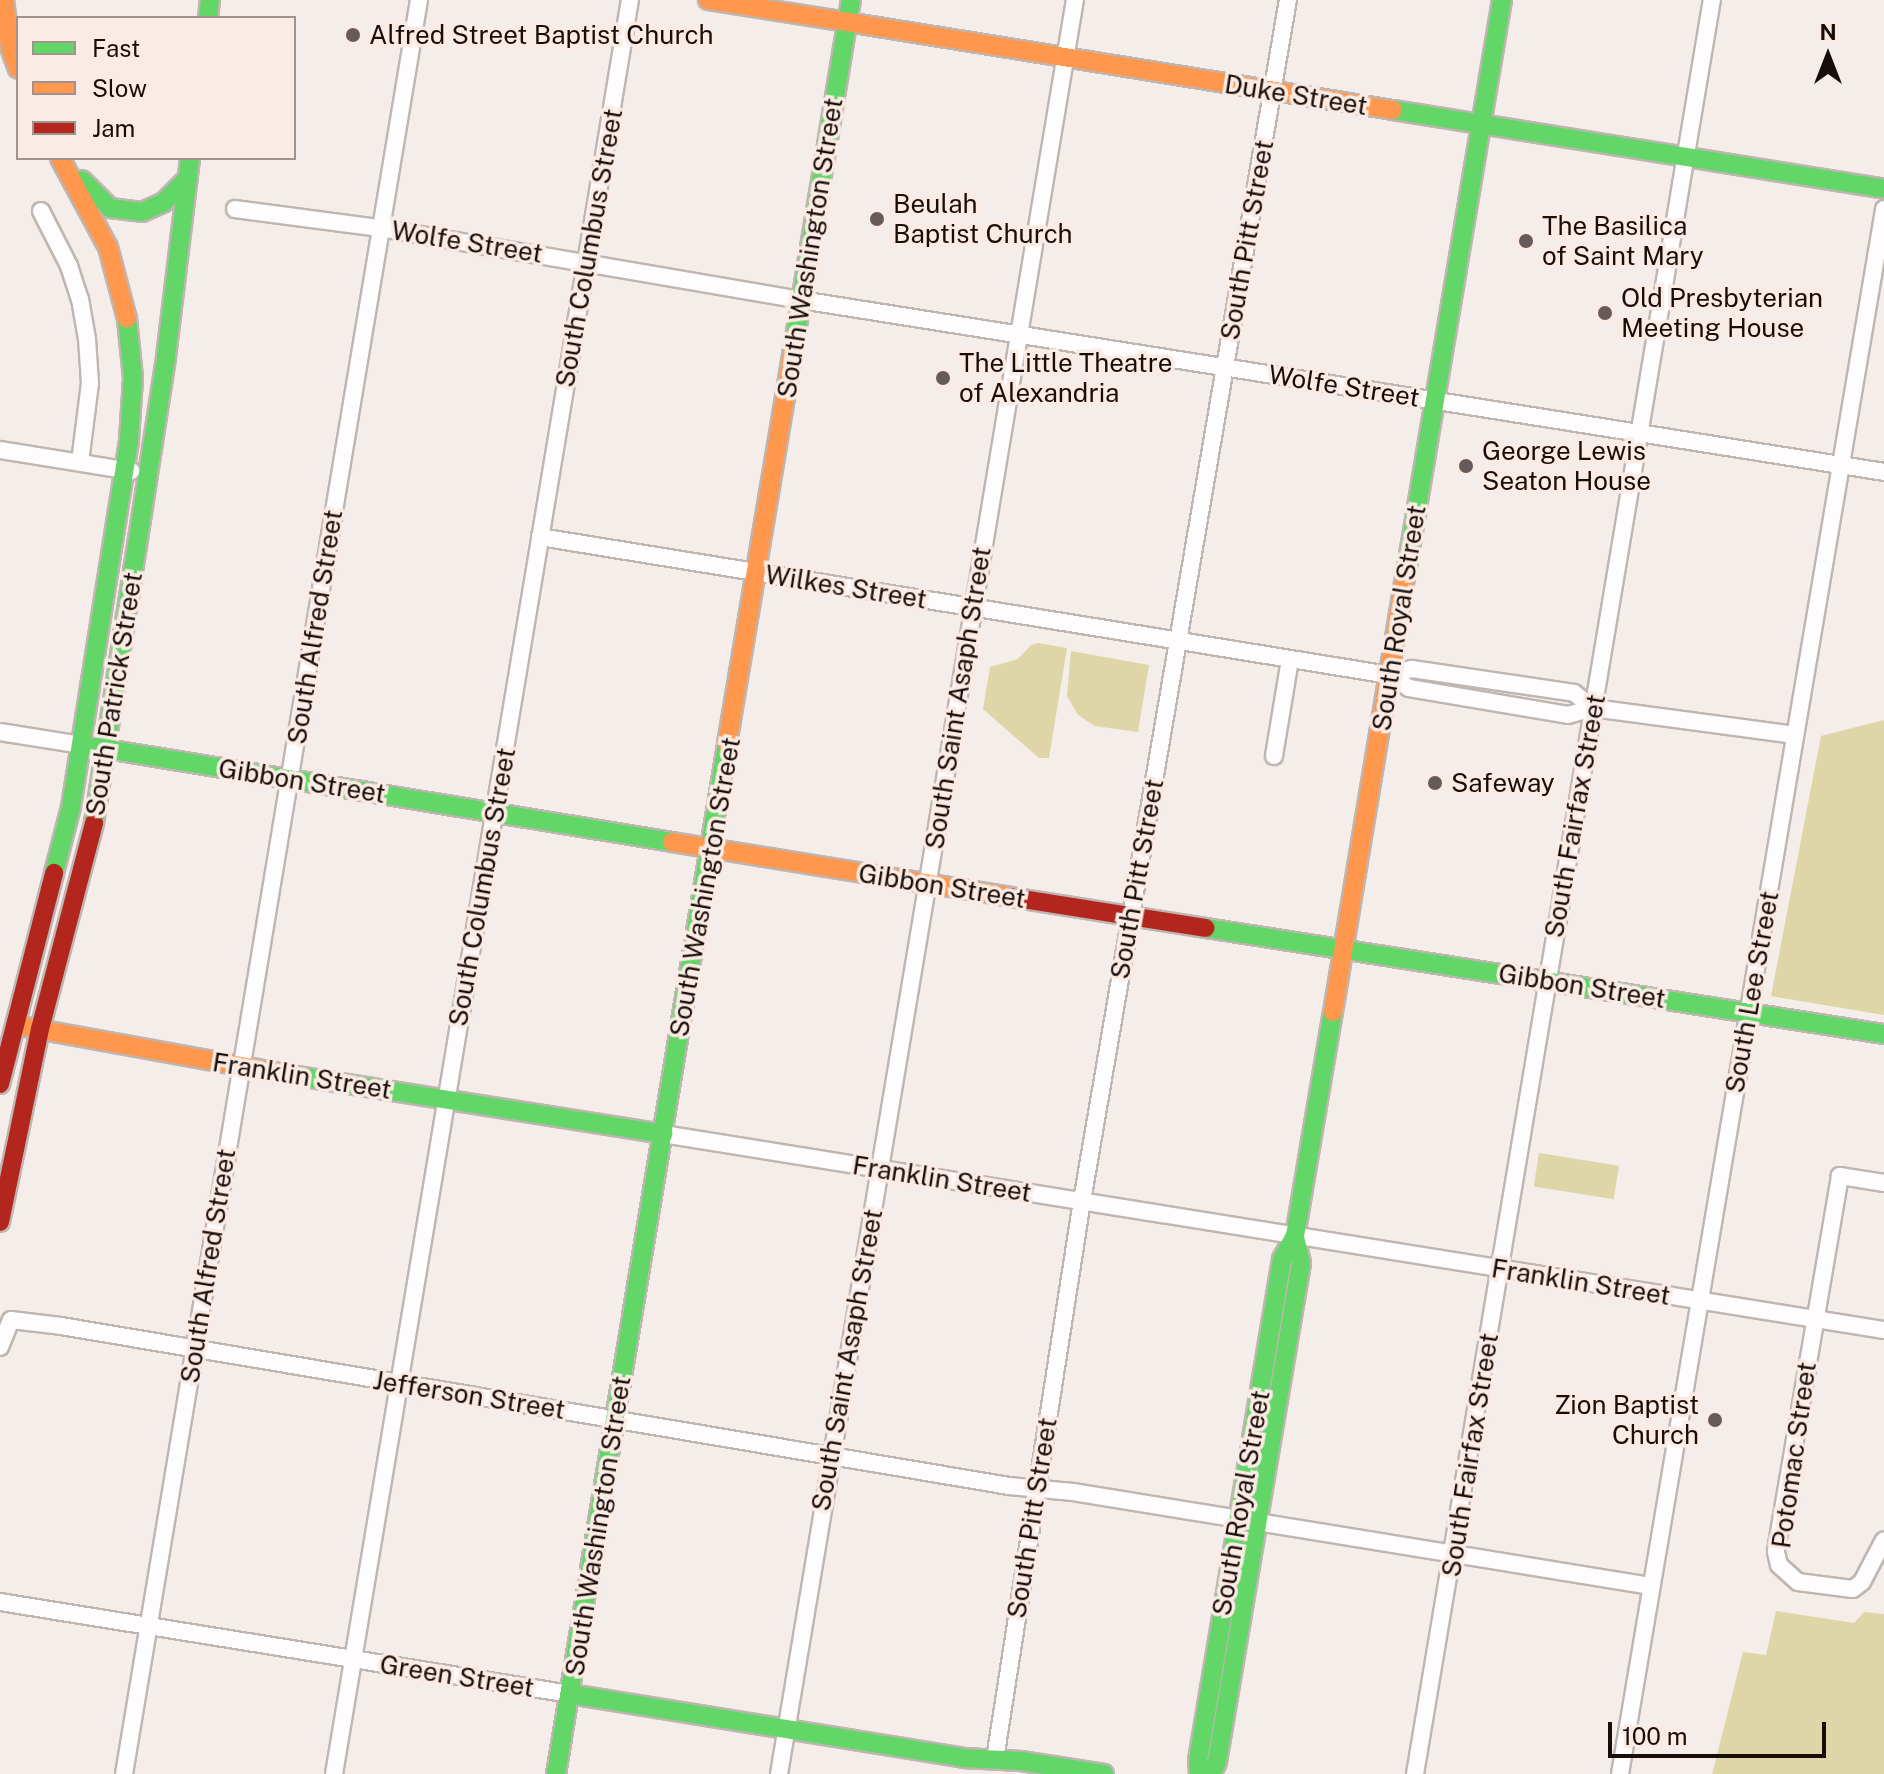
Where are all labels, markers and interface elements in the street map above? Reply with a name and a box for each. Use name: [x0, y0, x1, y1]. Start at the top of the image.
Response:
legend: [16, 16, 296, 160]
north arrow: [1788, 16, 1868, 96]
place label: Alfred Street Baptist Church: [369, 19, 713, 51]
text: N: [1819, 19, 1837, 45]
marker: Alfred Street Baptist Church: [344, 26, 362, 44]
text: Fast: [92, 34, 140, 62]
street label: Duke Street: [1222, 68, 1370, 122]
text: Slow: [92, 74, 147, 102]
street label: South Washington Street: [771, 95, 849, 401]
street label: South Columbus Street: [549, 106, 629, 390]
text: Jam: [92, 114, 135, 142]
street label: South Pitt Street: [1214, 137, 1280, 343]
place label: Beulah Baptist Church: [893, 188, 1073, 250]
marker: Beulah Baptist Church: [868, 210, 886, 228]
place label: The Basilica of Saint Mary: [1542, 210, 1704, 272]
street label: Wolfe Street: [389, 215, 545, 269]
marker: The Basilica of Saint Mary: [1517, 232, 1535, 250]
place label: Old Presbyterian Meeting House: [1621, 282, 1823, 344]
marker: Old Presbyterian Meeting House: [1596, 304, 1614, 322]
place label: The Little Theatre of Alexandria: [959, 347, 1173, 408]
street label: Wolfe Street: [1266, 359, 1422, 413]
marker: The Little Theatre of Alexandria: [934, 369, 952, 387]
place label: George Lewis Seaton House: [1482, 435, 1651, 496]
marker: George Lewis Seaton House: [1457, 457, 1475, 475]
street label: South Royal Street: [1366, 503, 1432, 733]
street label: South Alfred Street: [281, 507, 349, 747]
street label: South Saint Asaph Street: [919, 544, 997, 852]
street label: Wilkes Street: [763, 559, 929, 615]
street label: South Patrick Street: [79, 570, 149, 818]
street label: South Fairfax Street: [1538, 692, 1612, 940]
street label: South Washington Street: [663, 734, 747, 1040]
street label: South Columbus Street: [442, 745, 522, 1029]
street label: Gibbon Street: [216, 752, 388, 810]
place label: Safeway: [1451, 767, 1555, 799]
marker: Safeway: [1426, 774, 1444, 792]
street label: South Pitt Street: [1104, 776, 1170, 982]
street label: Gibbon Street: [856, 857, 1028, 915]
street label: South Lee Street: [1719, 888, 1785, 1096]
street label: Gibbon Street: [1496, 957, 1668, 1015]
street label: Franklin Street: [210, 1046, 394, 1106]
street label: South Alfred Street: [174, 1146, 242, 1386]
street label: Franklin Street: [850, 1149, 1034, 1209]
street label: South Saint Asaph Street: [805, 1207, 889, 1513]
street label: Franklin Street: [1489, 1252, 1673, 1312]
street label: South Fairfax Street: [1435, 1331, 1505, 1579]
street label: Potomac Street: [1765, 1360, 1823, 1550]
street label: Jefferson Street: [371, 1364, 567, 1426]
street label: South Washington Street: [559, 1373, 637, 1679]
street label: South Royal Street: [1206, 1388, 1276, 1618]
place label: Zion Baptist Church: [1554, 1389, 1699, 1450]
marker: Zion Baptist Church: [1706, 1411, 1724, 1429]
street label: South Pitt Street: [1001, 1415, 1063, 1621]
street label: Green Street: [378, 1648, 536, 1704]
scale bar: [1612, 1706, 1830, 1756]
text: 100 m: [1622, 1722, 1688, 1750]

